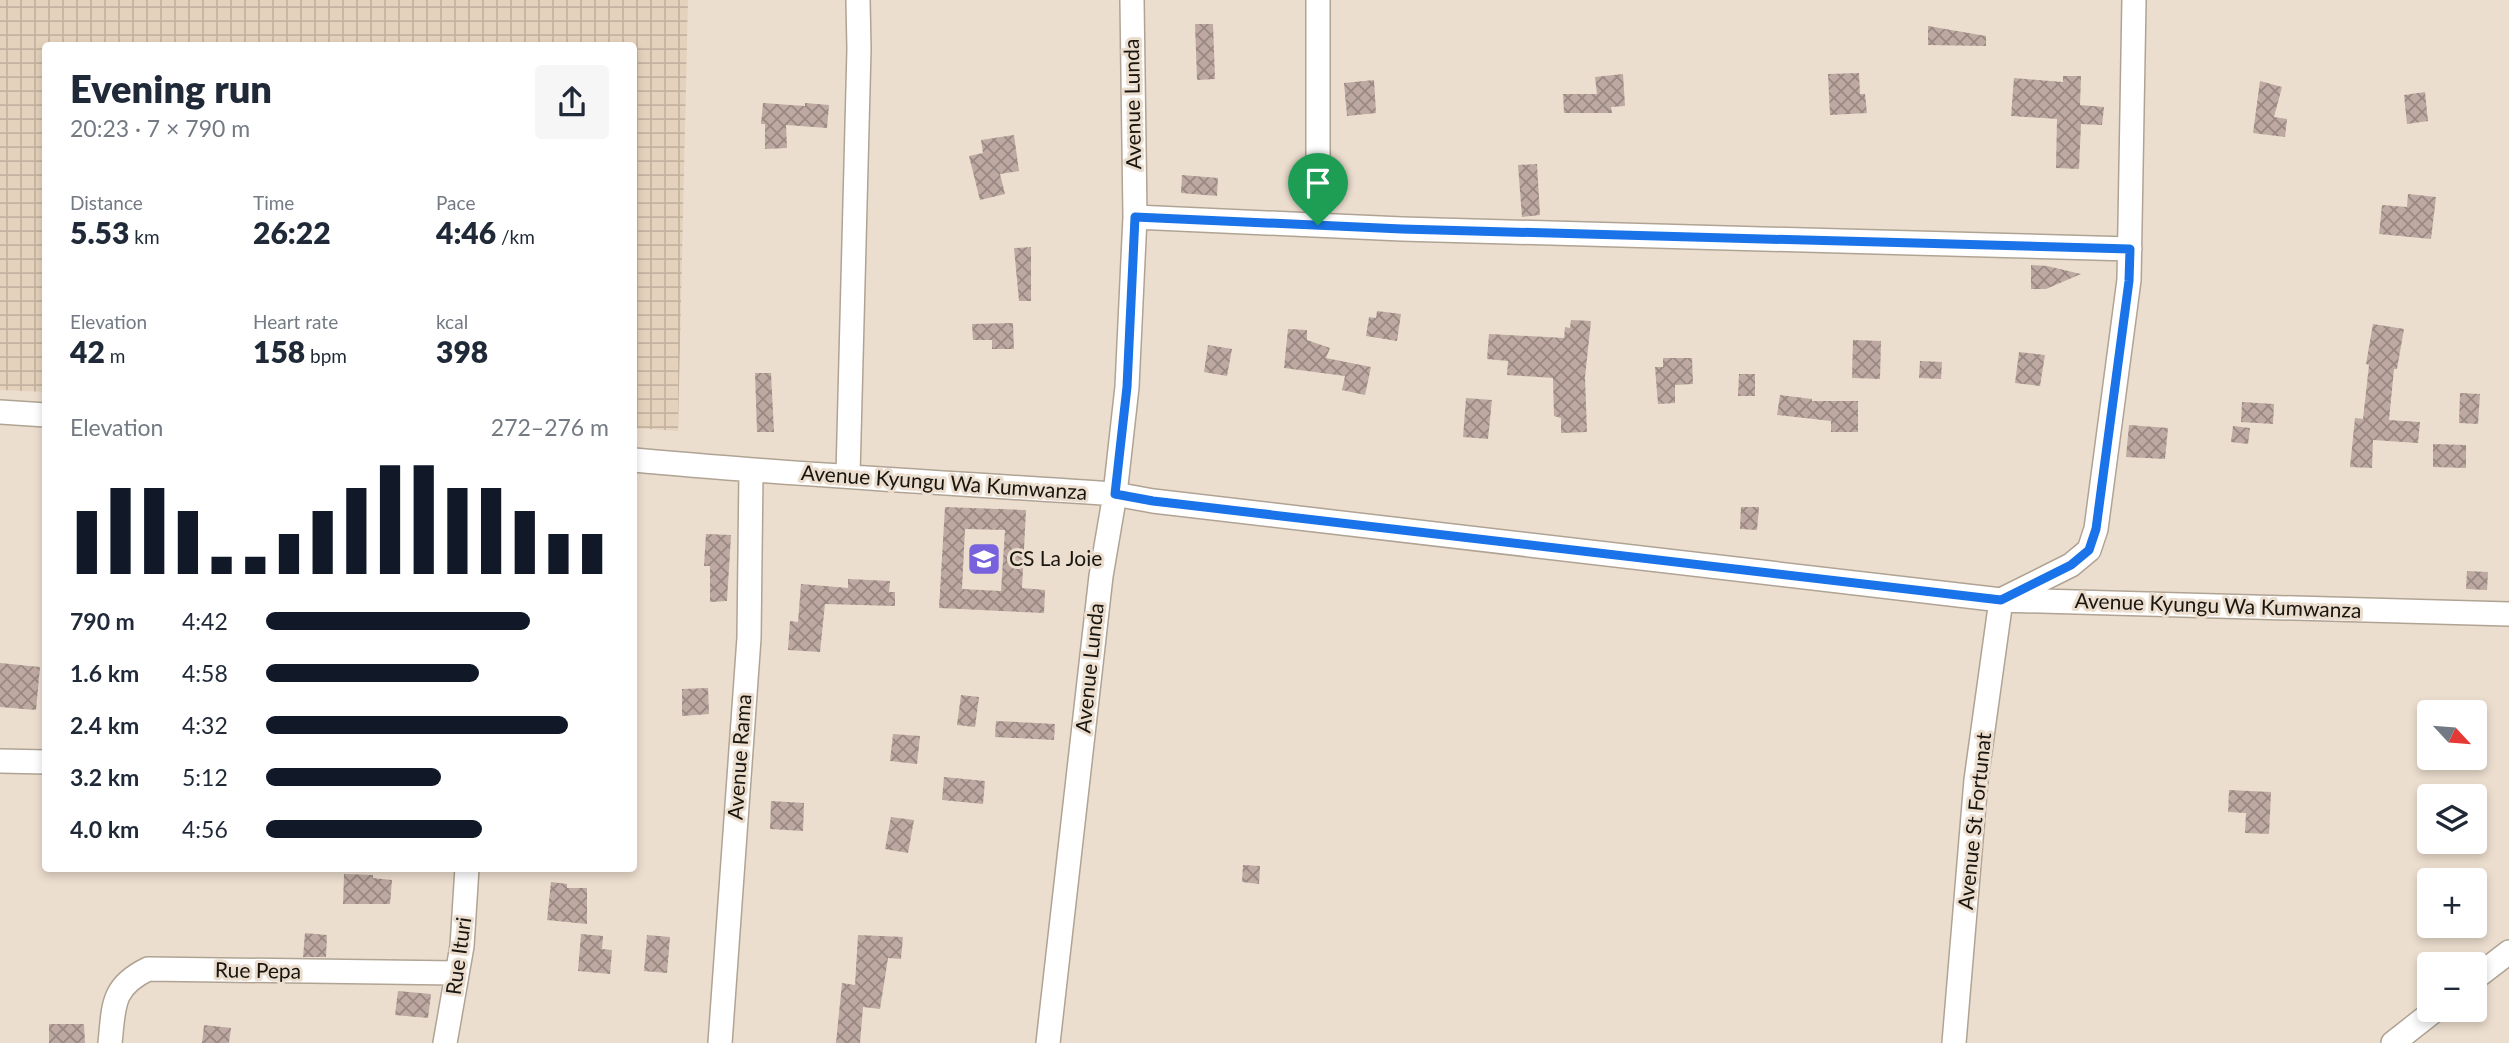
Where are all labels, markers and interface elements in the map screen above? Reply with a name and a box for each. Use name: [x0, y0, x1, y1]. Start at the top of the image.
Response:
street label: Avenue Lunda: [1118, 38, 1145, 170]
text: Evening run: [70, 65, 272, 111]
button: share: [535, 65, 609, 139]
text: 20:23 · 7 × 790 m: [70, 114, 250, 142]
pin: [1288, 153, 1348, 225]
icon: arrive: [1299, 164, 1337, 202]
text: Distance: [70, 191, 143, 214]
text: Time: [253, 191, 294, 214]
text: Pace: [436, 191, 475, 214]
text: 5.53: [70, 214, 129, 250]
text: 26:22: [253, 214, 331, 250]
text: 4:46: [436, 214, 496, 250]
text: km: [129, 225, 160, 248]
text: /km: [496, 225, 535, 248]
text: Elevation: [70, 310, 147, 333]
text: Heart rate: [253, 310, 338, 333]
text: kcal: [436, 310, 468, 333]
text: 42: [70, 333, 105, 369]
text: 158: [253, 333, 305, 369]
text: 398: [436, 333, 488, 369]
text: m: [105, 344, 125, 367]
text: bpm: [305, 344, 347, 367]
text: Elevation: [70, 413, 163, 441]
text: 272–276 m: [491, 413, 609, 441]
street label: Avenue Kyungu Wa Kumwanza: [800, 459, 1088, 504]
school or university icon: CS La Joie: [965, 540, 1003, 578]
place label: CS La Joie: [1009, 545, 1102, 570]
street label: Avenue Kyungu Wa Kumwanza: [2074, 587, 2362, 622]
street label: Avenue Lunda: [1069, 602, 1108, 734]
text: 790 m: [70, 607, 135, 635]
text: 4:42: [182, 607, 228, 635]
text: 1.6 km: [70, 659, 139, 687]
text: 4:58: [182, 659, 228, 687]
street label: Avenue Rama: [722, 693, 755, 821]
north arrow: [2417, 700, 2487, 770]
map controls: [2417, 700, 2487, 1022]
text: 2.4 km: [70, 711, 139, 739]
text: 4:32: [182, 711, 228, 739]
street label: Avenue St Fortunat: [1952, 731, 1995, 911]
text: 3.2 km: [70, 763, 139, 791]
text: 5:12: [182, 763, 228, 791]
button: layers: [2417, 784, 2487, 854]
text: 4.0 km: [70, 815, 139, 843]
text: 4:56: [182, 815, 228, 843]
button: +: [2417, 868, 2487, 938]
street label: Rue Ituri: [440, 915, 475, 996]
button: −: [2417, 952, 2487, 1022]
street label: Rue Pepa: [215, 956, 301, 983]

